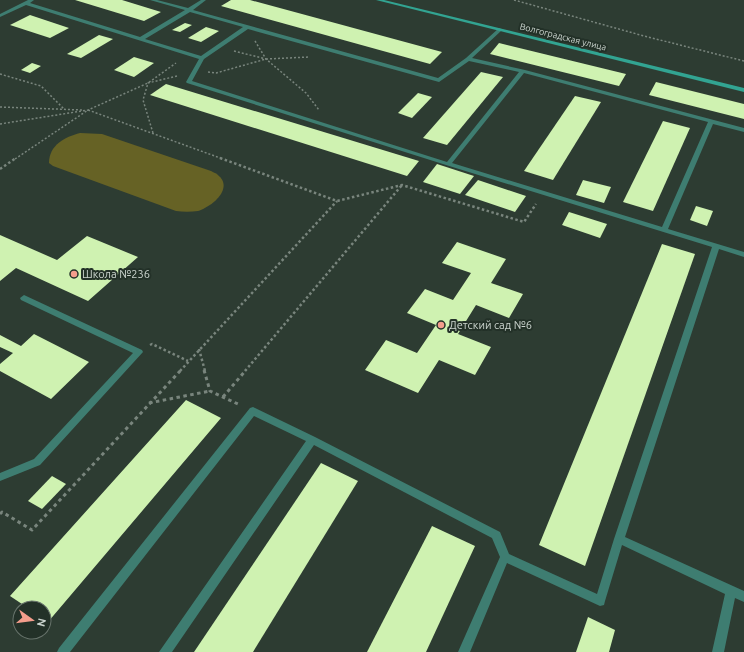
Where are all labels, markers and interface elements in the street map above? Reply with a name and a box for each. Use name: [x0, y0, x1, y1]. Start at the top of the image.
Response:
street label: Волгоградская улица: [519, 21, 607, 53]
place label: Школа №236: [82, 268, 150, 280]
marker: Школа №236: [69, 269, 79, 279]
place label: Детский сад №6: [449, 319, 532, 331]
marker: Детский сад №6: [436, 320, 446, 330]
north arrow: [12, 600, 52, 640]
text: N: [35, 617, 49, 628]

